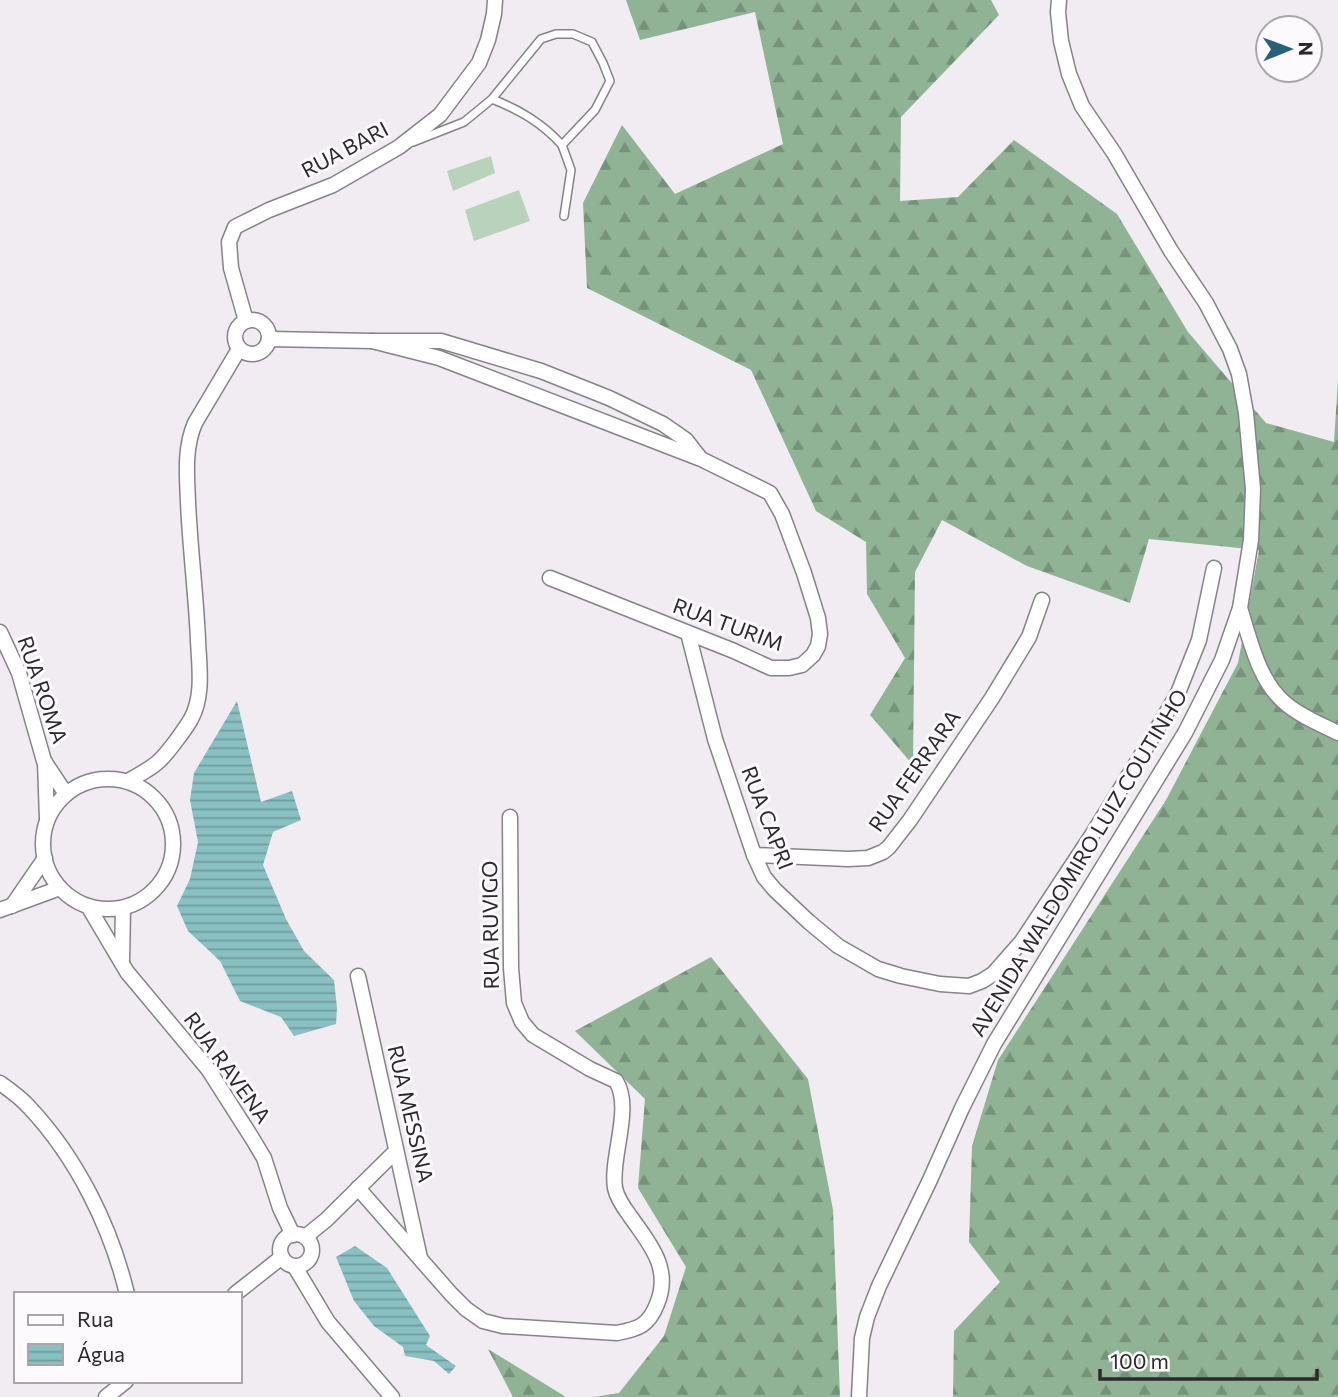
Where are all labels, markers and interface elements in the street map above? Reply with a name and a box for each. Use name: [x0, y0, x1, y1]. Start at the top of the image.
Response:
north arrow: [1254, 14, 1324, 84]
text: N: [1295, 41, 1318, 56]
street label: RUA BARI: [297, 115, 392, 182]
street label: RUA TURIM: [670, 592, 787, 655]
street label: RUA ROMA: [13, 633, 73, 747]
street label: AVENIDA WALDOMIRO LUIZ COUTINHO: [964, 684, 1192, 1040]
street label: RUA FERRARA: [863, 705, 965, 836]
street label: RUA CAPRI: [737, 762, 800, 873]
street label: RUA RUVIGO: [476, 860, 503, 990]
street label: RUA RAVENA: [180, 1007, 277, 1128]
street label: RUA MESSINA: [384, 1043, 439, 1185]
legend: [14, 1292, 242, 1383]
text: Rua: [77, 1306, 114, 1331]
scale bar: [1100, 1338, 1317, 1382]
text: Água: [77, 1341, 125, 1366]
text: 100 m: [1110, 1348, 1169, 1373]

